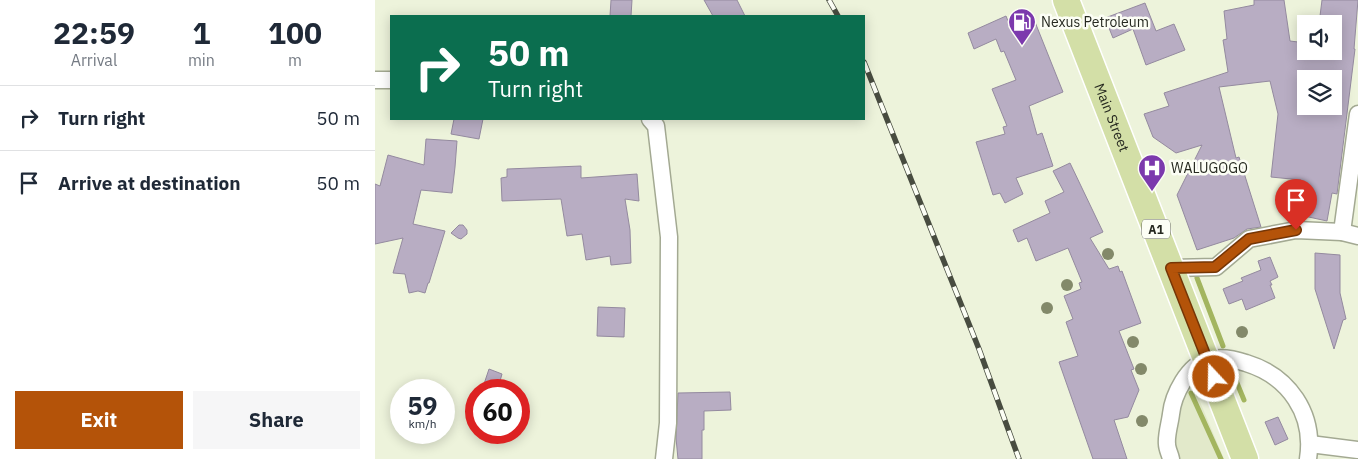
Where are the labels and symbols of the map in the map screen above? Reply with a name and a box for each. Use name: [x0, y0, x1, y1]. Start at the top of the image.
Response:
fuel station icon: Nexus Petroleum: [1007, 7, 1037, 46]
place label: Nexus Petroleum: [1041, 13, 1149, 31]
street label: Main Street: [1090, 81, 1133, 154]
hospital icon: WALUGOGO: [1137, 153, 1167, 192]
place label: WALUGOGO: [1171, 159, 1248, 177]
pin: [1275, 179, 1317, 230]
road number: A1: [1142, 220, 1170, 238]
position arrow: [1187, 350, 1239, 402]
speed limit sign: 60: [465, 379, 530, 444]

